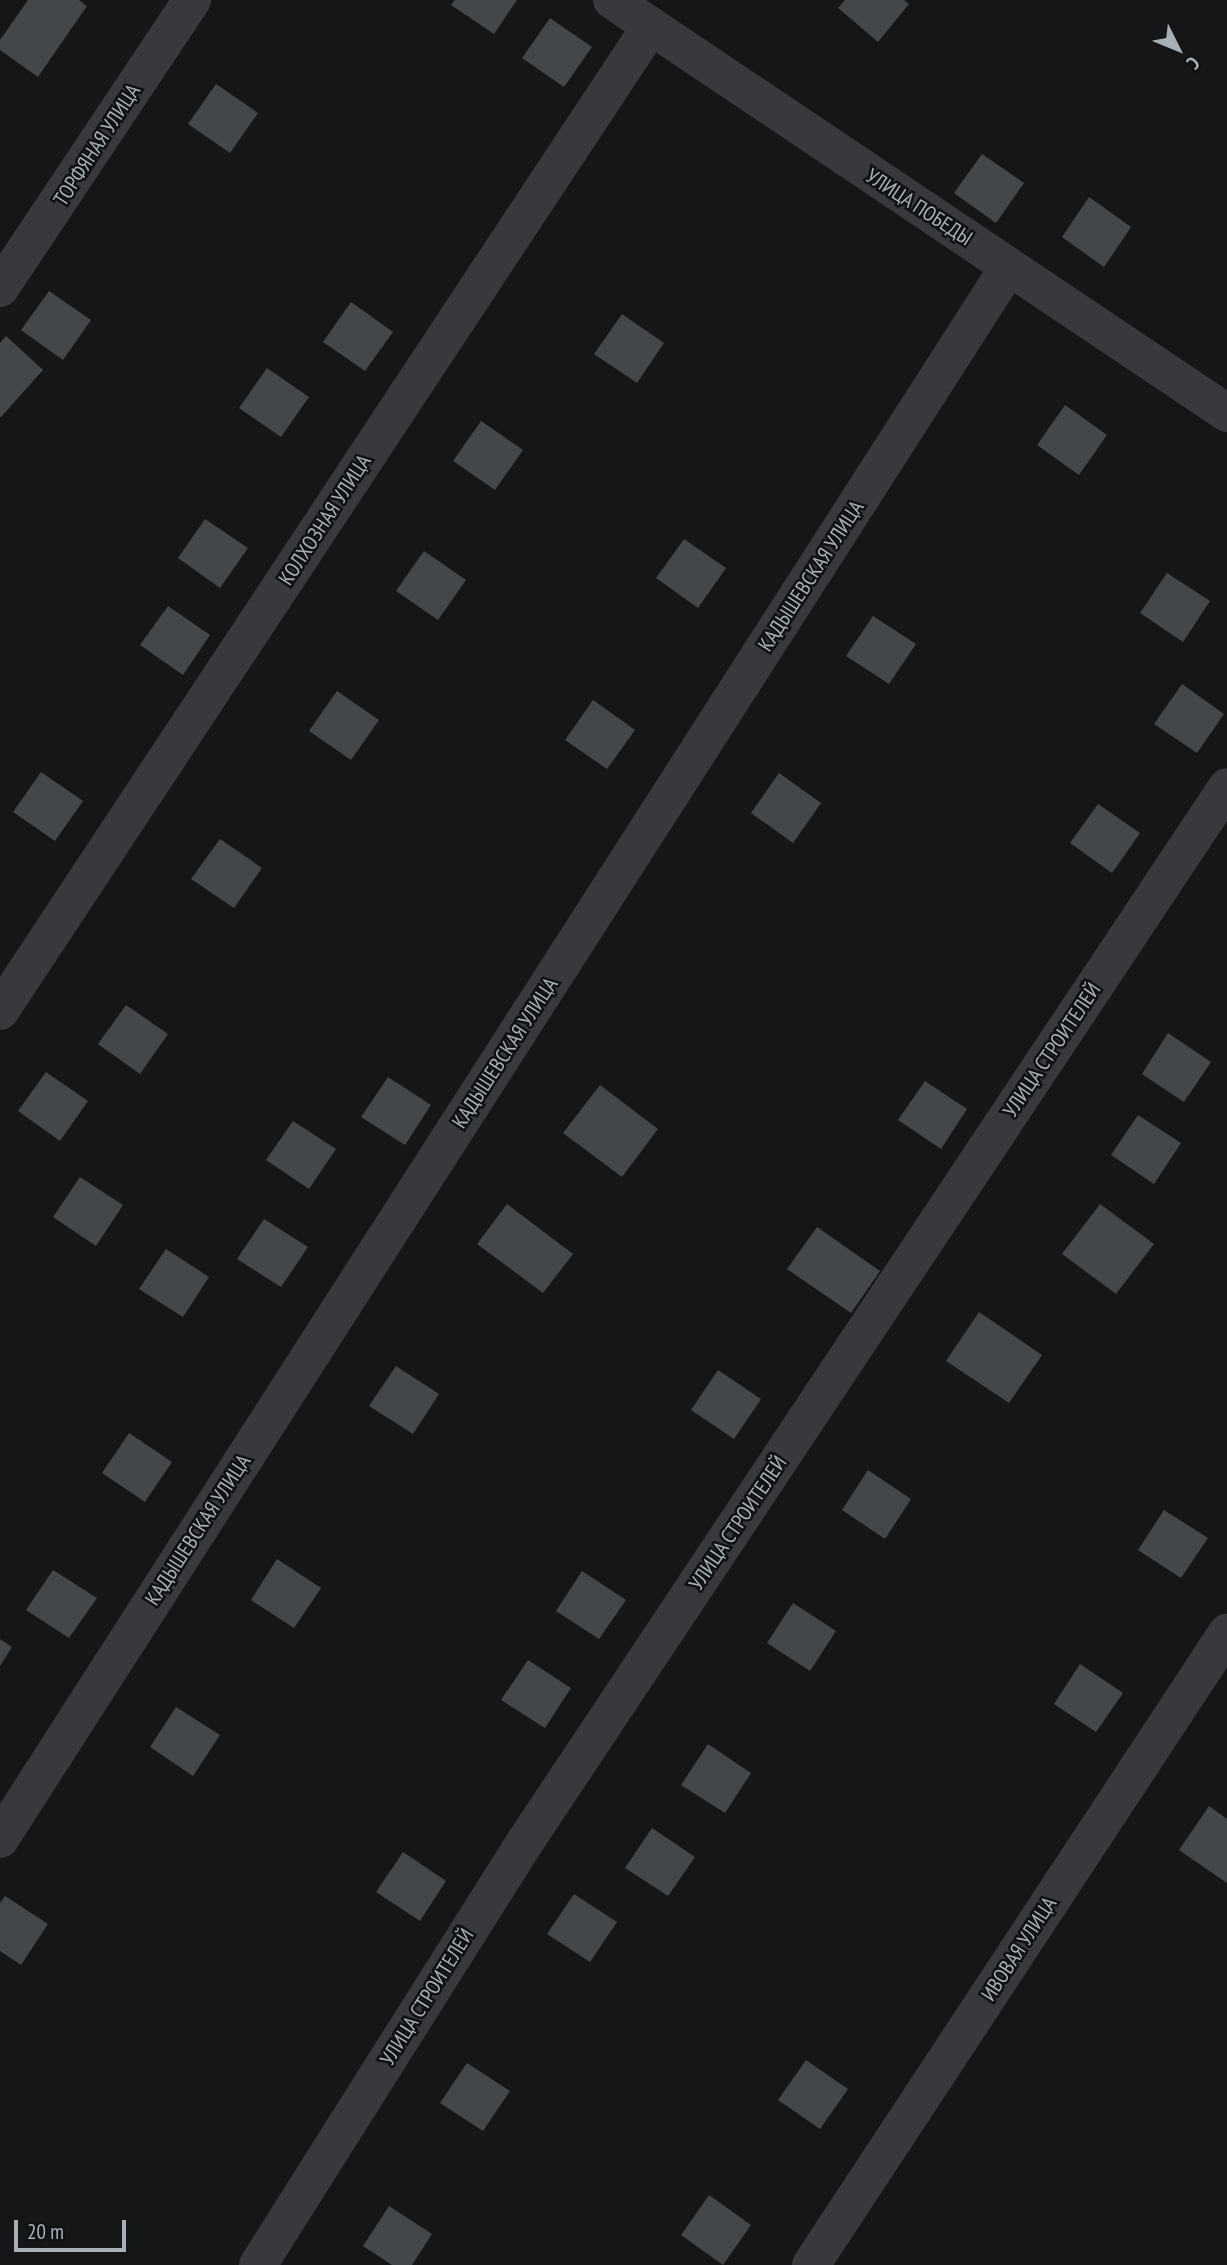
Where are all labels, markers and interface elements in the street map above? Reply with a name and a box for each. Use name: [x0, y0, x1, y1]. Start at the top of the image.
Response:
north arrow: [1143, 14, 1213, 84]
text: С: [1182, 52, 1205, 75]
street label: ТОРФЯНАЯ УЛИЦА: [48, 79, 146, 211]
street label: УЛИЦА ПОБЕДЫ: [861, 163, 977, 251]
street label: КОЛХОЗНАЯ УЛИЦА: [273, 450, 377, 590]
street label: КАДЫШЕВСКАЯ УЛИЦА: [753, 496, 869, 656]
street label: КАДЫШЕВСКАЯ УЛИЦА: [447, 973, 563, 1133]
street label: УЛИЦА СТРОИТЕЛЕЙ: [998, 978, 1106, 1122]
street label: КАДЫШЕВСКАЯ УЛИЦА: [140, 1450, 256, 1610]
street label: УЛИЦА СТРОИТЕЛЕЙ: [684, 1451, 792, 1595]
street label: ИВОВАЯ УЛИЦА: [976, 1892, 1062, 2006]
street label: УЛИЦА СТРОИТЕЛЕЙ: [375, 1924, 479, 2070]
scale bar: [18, 2206, 130, 2250]
text: 20 m: [27, 2218, 64, 2245]

